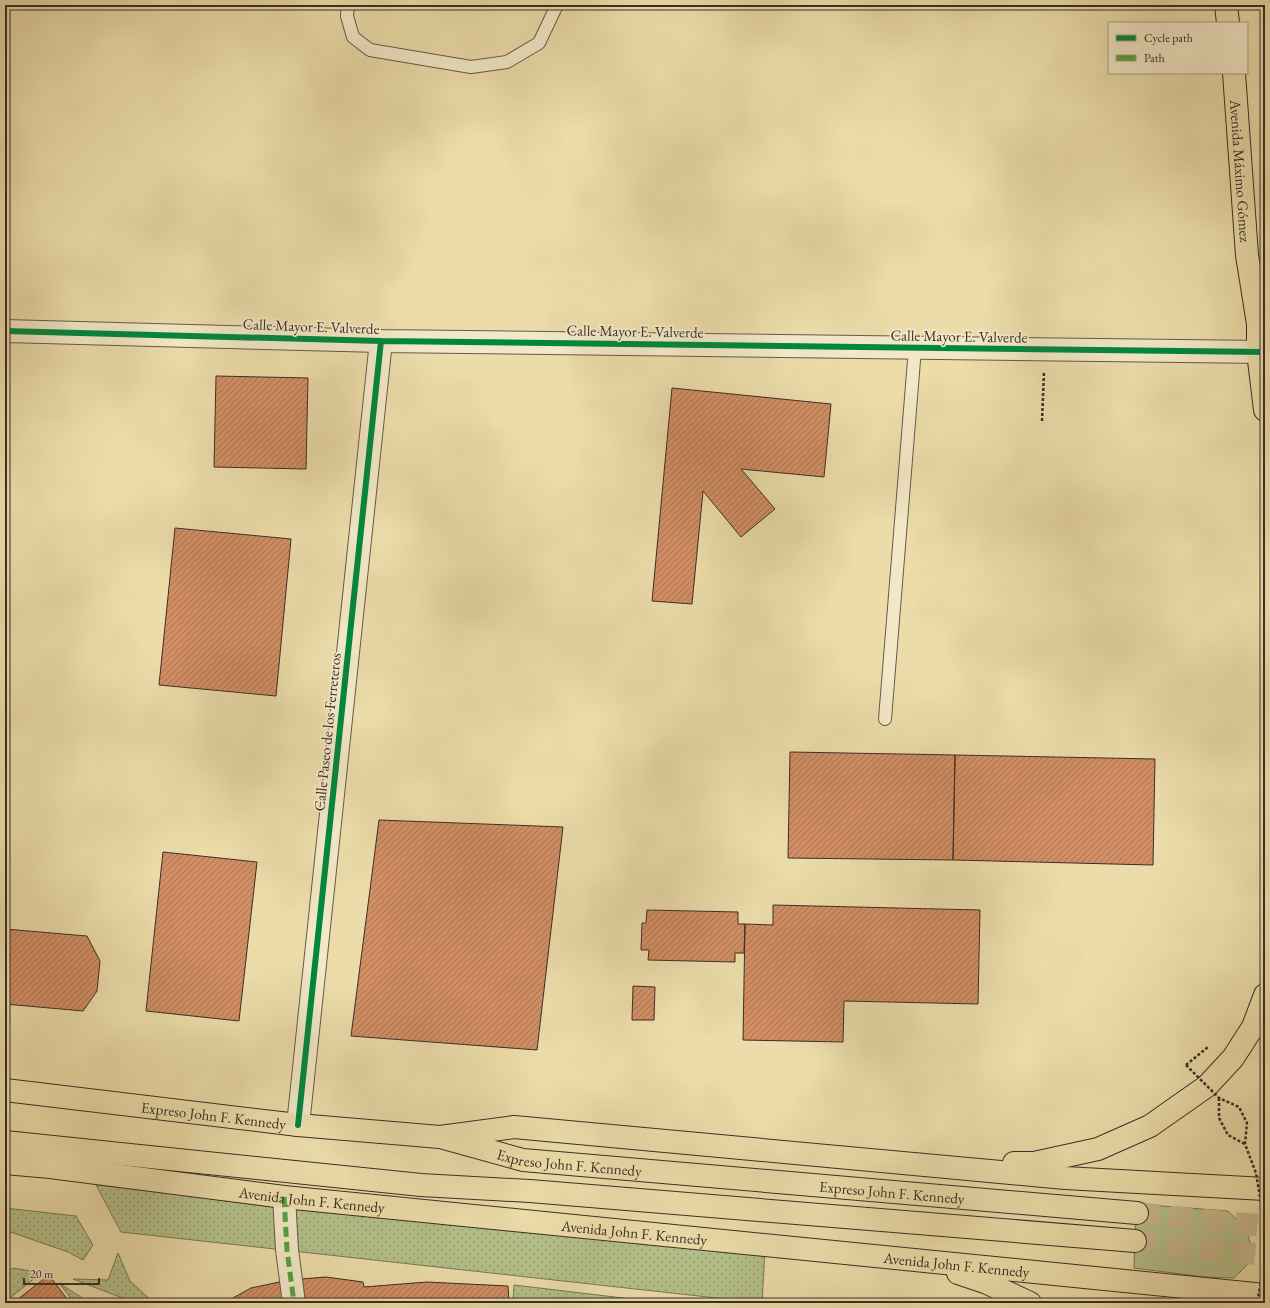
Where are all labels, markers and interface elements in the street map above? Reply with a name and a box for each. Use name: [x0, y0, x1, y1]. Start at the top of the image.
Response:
legend: [1108, 22, 1248, 74]
text: Cycle path: [1144, 30, 1193, 46]
text: Path: [1144, 50, 1165, 66]
street label: Avenida Máximo Gómez: [1226, 98, 1256, 243]
street label: Calle Mayor E. Valverde: [242, 314, 380, 338]
street label: Calle Mayor E. Valverde: [566, 320, 704, 342]
street label: Calle Mayor E. Valverde: [890, 325, 1028, 347]
street label: Calle Paseo de los Ferreteros: [309, 652, 345, 812]
street label: Expreso John F. Kennedy: [140, 1097, 287, 1133]
street label: Expreso John F. Kennedy: [495, 1144, 643, 1180]
street label: Expreso John F. Kennedy: [818, 1176, 966, 1208]
street label: Avenida John F. Kennedy: [237, 1182, 386, 1217]
street label: Avenida John F. Kennedy: [559, 1215, 708, 1249]
street label: Avenida John F. Kennedy: [882, 1247, 1031, 1281]
scale bar: [24, 1260, 99, 1286]
text: 20 m: [30, 1266, 54, 1282]

